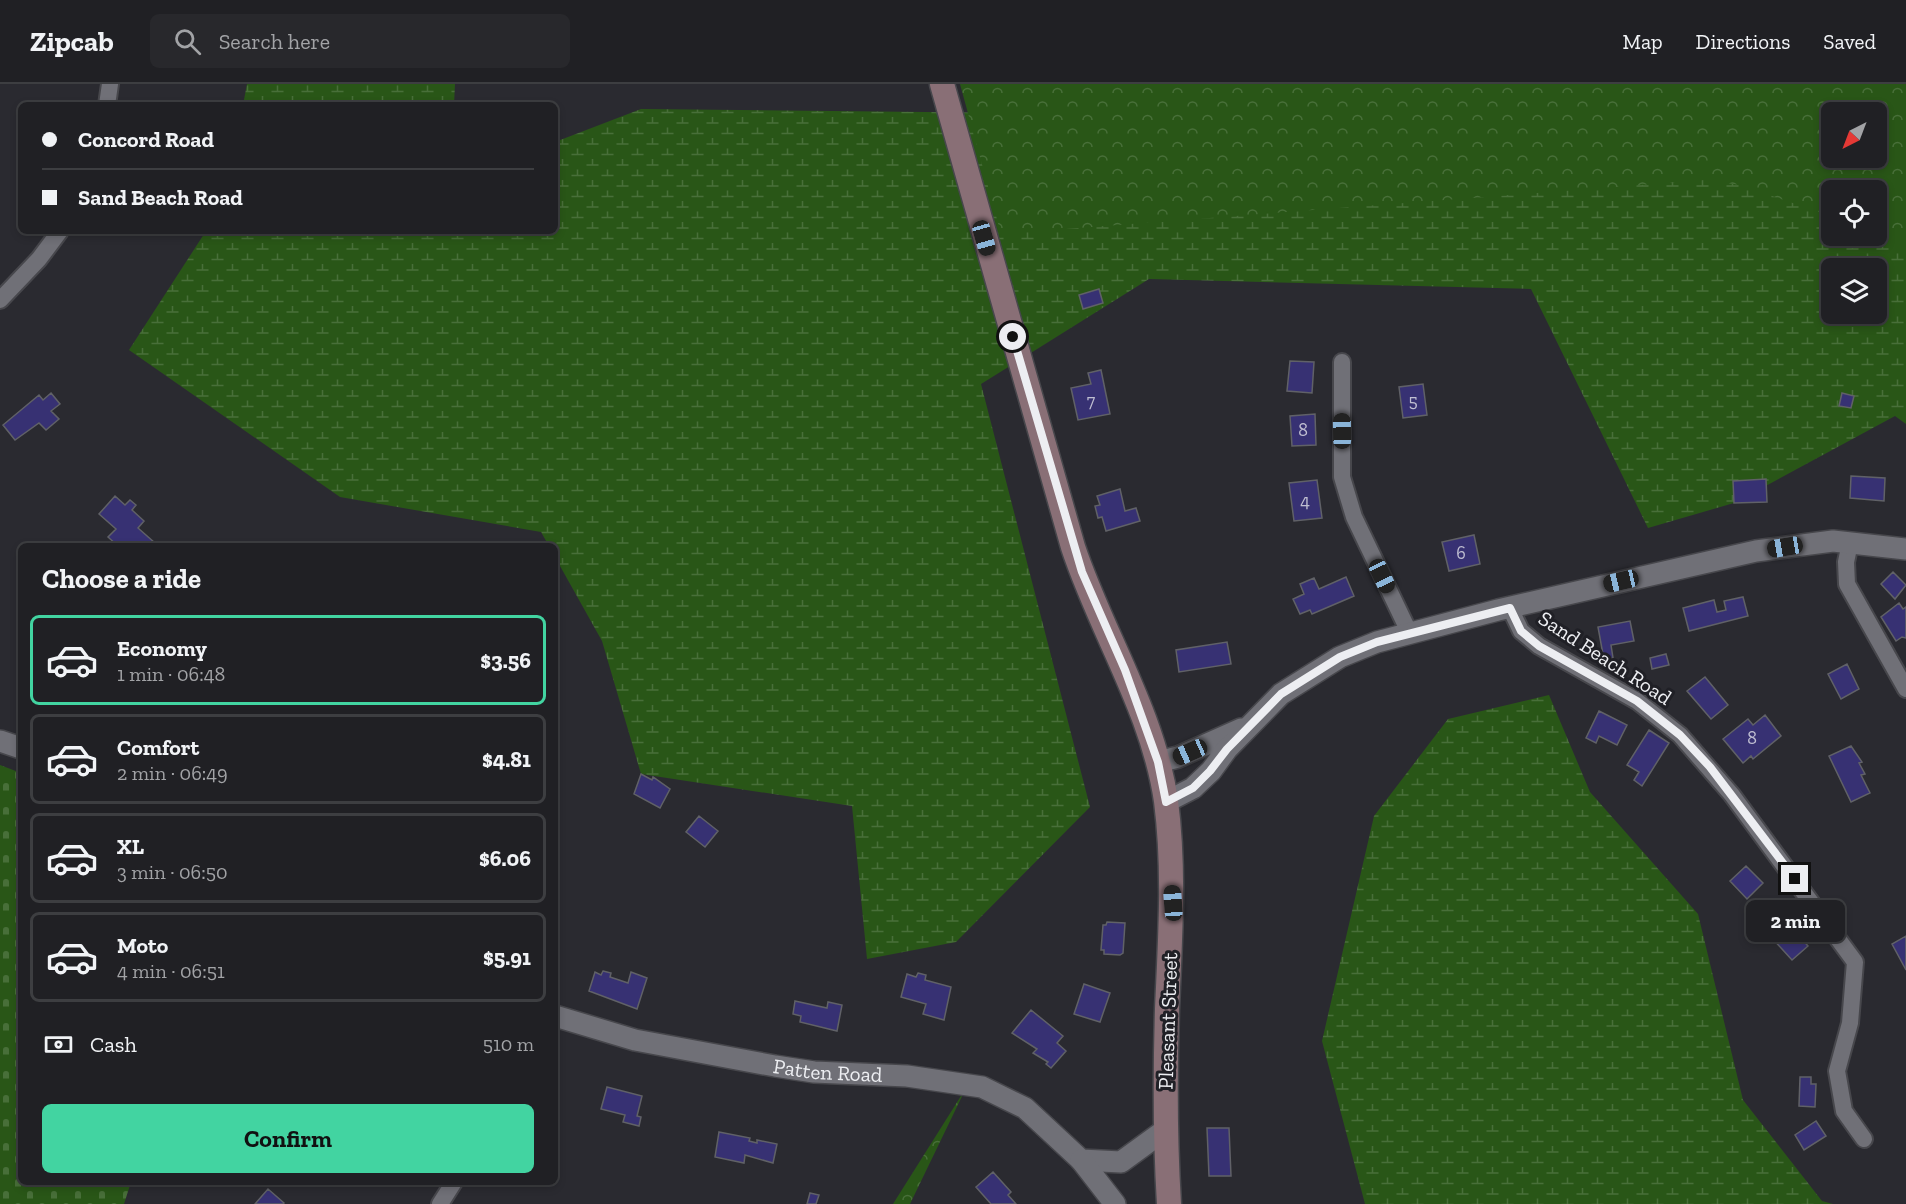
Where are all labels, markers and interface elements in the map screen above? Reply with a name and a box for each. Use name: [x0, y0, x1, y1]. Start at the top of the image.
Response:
search box: [150, 14, 570, 68]
text: Zipcab: [30, 25, 114, 58]
icon: search: [171, 25, 204, 58]
text: Search here: [219, 28, 330, 55]
text: Map: [1623, 29, 1663, 54]
text: Directions: [1696, 29, 1790, 54]
text: Saved: [1823, 29, 1876, 54]
north arrow: [1821, 102, 1887, 168]
map controls: [1821, 102, 1887, 324]
text: Concord Road: [78, 126, 214, 153]
button: locate: [1821, 180, 1887, 246]
text: Sand Beach Road: [78, 184, 243, 211]
car: [970, 218, 998, 258]
button: layers: [1821, 258, 1887, 324]
route start: [999, 323, 1026, 350]
house number: 7: [1087, 390, 1096, 412]
house number: 5: [1408, 390, 1418, 412]
car: [1333, 413, 1351, 449]
house number: 8: [1298, 419, 1308, 441]
house number: 4: [1300, 490, 1310, 512]
car: [1766, 535, 1804, 559]
house number: 6: [1456, 542, 1466, 564]
car: [1366, 556, 1398, 596]
text: Choose a ride: [42, 563, 201, 595]
car: [1601, 568, 1641, 594]
street label: Sand Beach Road: [1534, 605, 1677, 710]
icon: car: [45, 633, 99, 687]
text: Economy: [117, 635, 207, 662]
text: $3.56: [480, 647, 531, 674]
text: 1 min · 06:48: [117, 662, 225, 686]
house number: 8: [1747, 727, 1757, 749]
icon: car: [45, 732, 99, 786]
text: Comfort: [117, 734, 199, 761]
car: [1170, 736, 1210, 768]
text: $4.81: [482, 746, 531, 773]
text: 2 min · 06:49: [117, 761, 228, 785]
icon: car: [45, 831, 99, 885]
text: XL: [117, 833, 144, 860]
text: $6.06: [479, 845, 531, 872]
text: 3 min · 06:50: [117, 860, 227, 884]
route end: [1781, 865, 1808, 892]
car: [1163, 884, 1183, 922]
callout: 2 min: [1746, 900, 1844, 942]
text: 2 min: [1771, 909, 1820, 933]
icon: car: [45, 930, 99, 984]
text: Moto: [117, 932, 168, 959]
text: $5.91: [483, 944, 531, 971]
street label: Pleasant Street: [1153, 952, 1182, 1090]
text: 4 min · 06:51: [117, 959, 225, 983]
icon: cash: [42, 1028, 75, 1061]
text: Cash: [90, 1031, 137, 1058]
text: 510 m: [483, 1032, 534, 1056]
street label: Patten Road: [771, 1053, 883, 1087]
button: Confirm: [42, 1104, 534, 1173]

